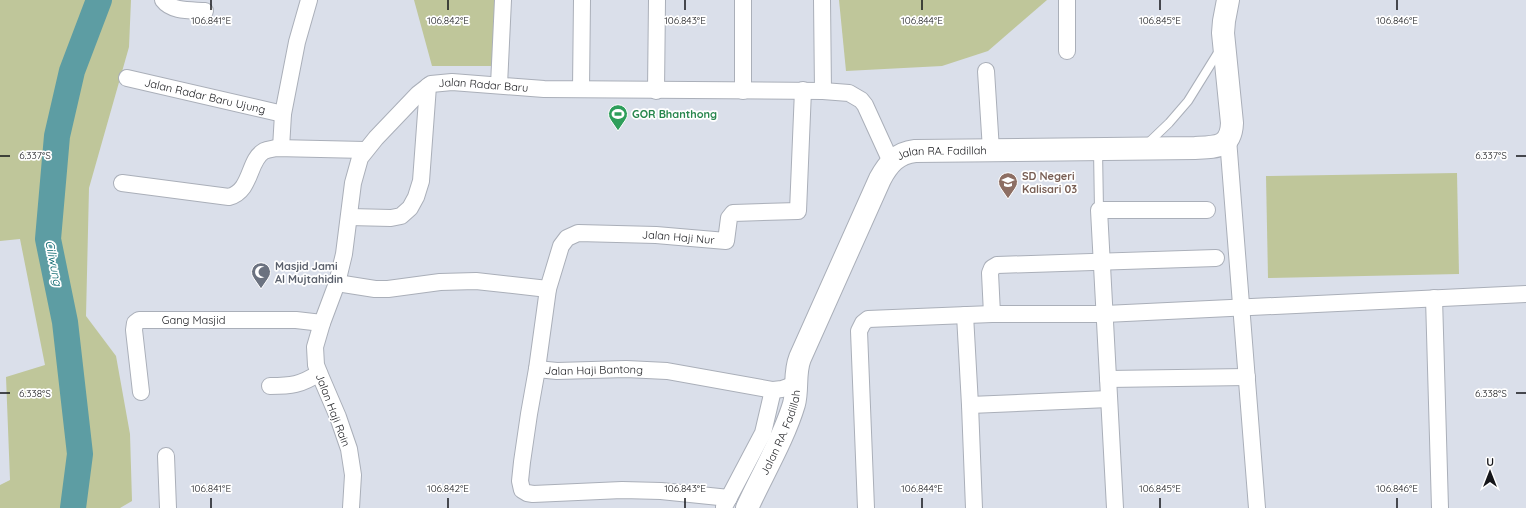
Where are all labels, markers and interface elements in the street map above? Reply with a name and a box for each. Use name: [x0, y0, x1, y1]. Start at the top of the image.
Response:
text: 106.841°E: [191, 14, 231, 27]
text: 106.842°E: [427, 14, 469, 27]
text: 106.843°E: [664, 14, 706, 27]
text: 106.844°E: [901, 14, 943, 27]
text: 106.845°E: [1139, 14, 1181, 27]
text: 106.846°E: [1376, 14, 1418, 27]
street label: Jalan Radar Baru Ujung: [143, 75, 267, 117]
street label: Jalan Radar Baru: [437, 75, 529, 95]
sports icon: GOR Bhanthong: [607, 103, 629, 131]
place label: GOR Bhanthong: [632, 107, 717, 121]
street label: Jalan RA. Fadillah: [894, 143, 987, 163]
text: 6.337°S: [19, 149, 51, 162]
text: 6.337°S: [1475, 149, 1507, 162]
place label: SD Negeri Kalisari 03: [1022, 169, 1077, 196]
school or university icon: SD Negeri Kalisari 03: [997, 171, 1019, 199]
street label: Jalan Haji Nur: [642, 228, 716, 247]
water label: Ciliwung: [42, 239, 66, 288]
place label: Masjid Jami Al Mujtahidin: [275, 259, 343, 286]
mosque icon: Masjid Jami Al Mujtahidin: [250, 261, 272, 289]
street label: Gang Masjid: [162, 313, 225, 327]
street label: Jalan Haji Bantong: [544, 362, 643, 378]
street label: Jalan Haji Rain: [313, 371, 353, 449]
text: 6.338°S: [19, 387, 51, 400]
text: 6.338°S: [1475, 387, 1507, 400]
street label: Jalan RA. Fadillah: [757, 389, 803, 477]
north arrow: [1470, 452, 1510, 492]
text: U: [1486, 455, 1494, 469]
text: 106.841°E: [191, 482, 231, 495]
text: 106.842°E: [427, 482, 469, 495]
text: 106.843°E: [664, 482, 706, 495]
text: 106.844°E: [901, 482, 943, 495]
text: 106.845°E: [1139, 482, 1181, 495]
text: 106.846°E: [1376, 482, 1418, 495]

